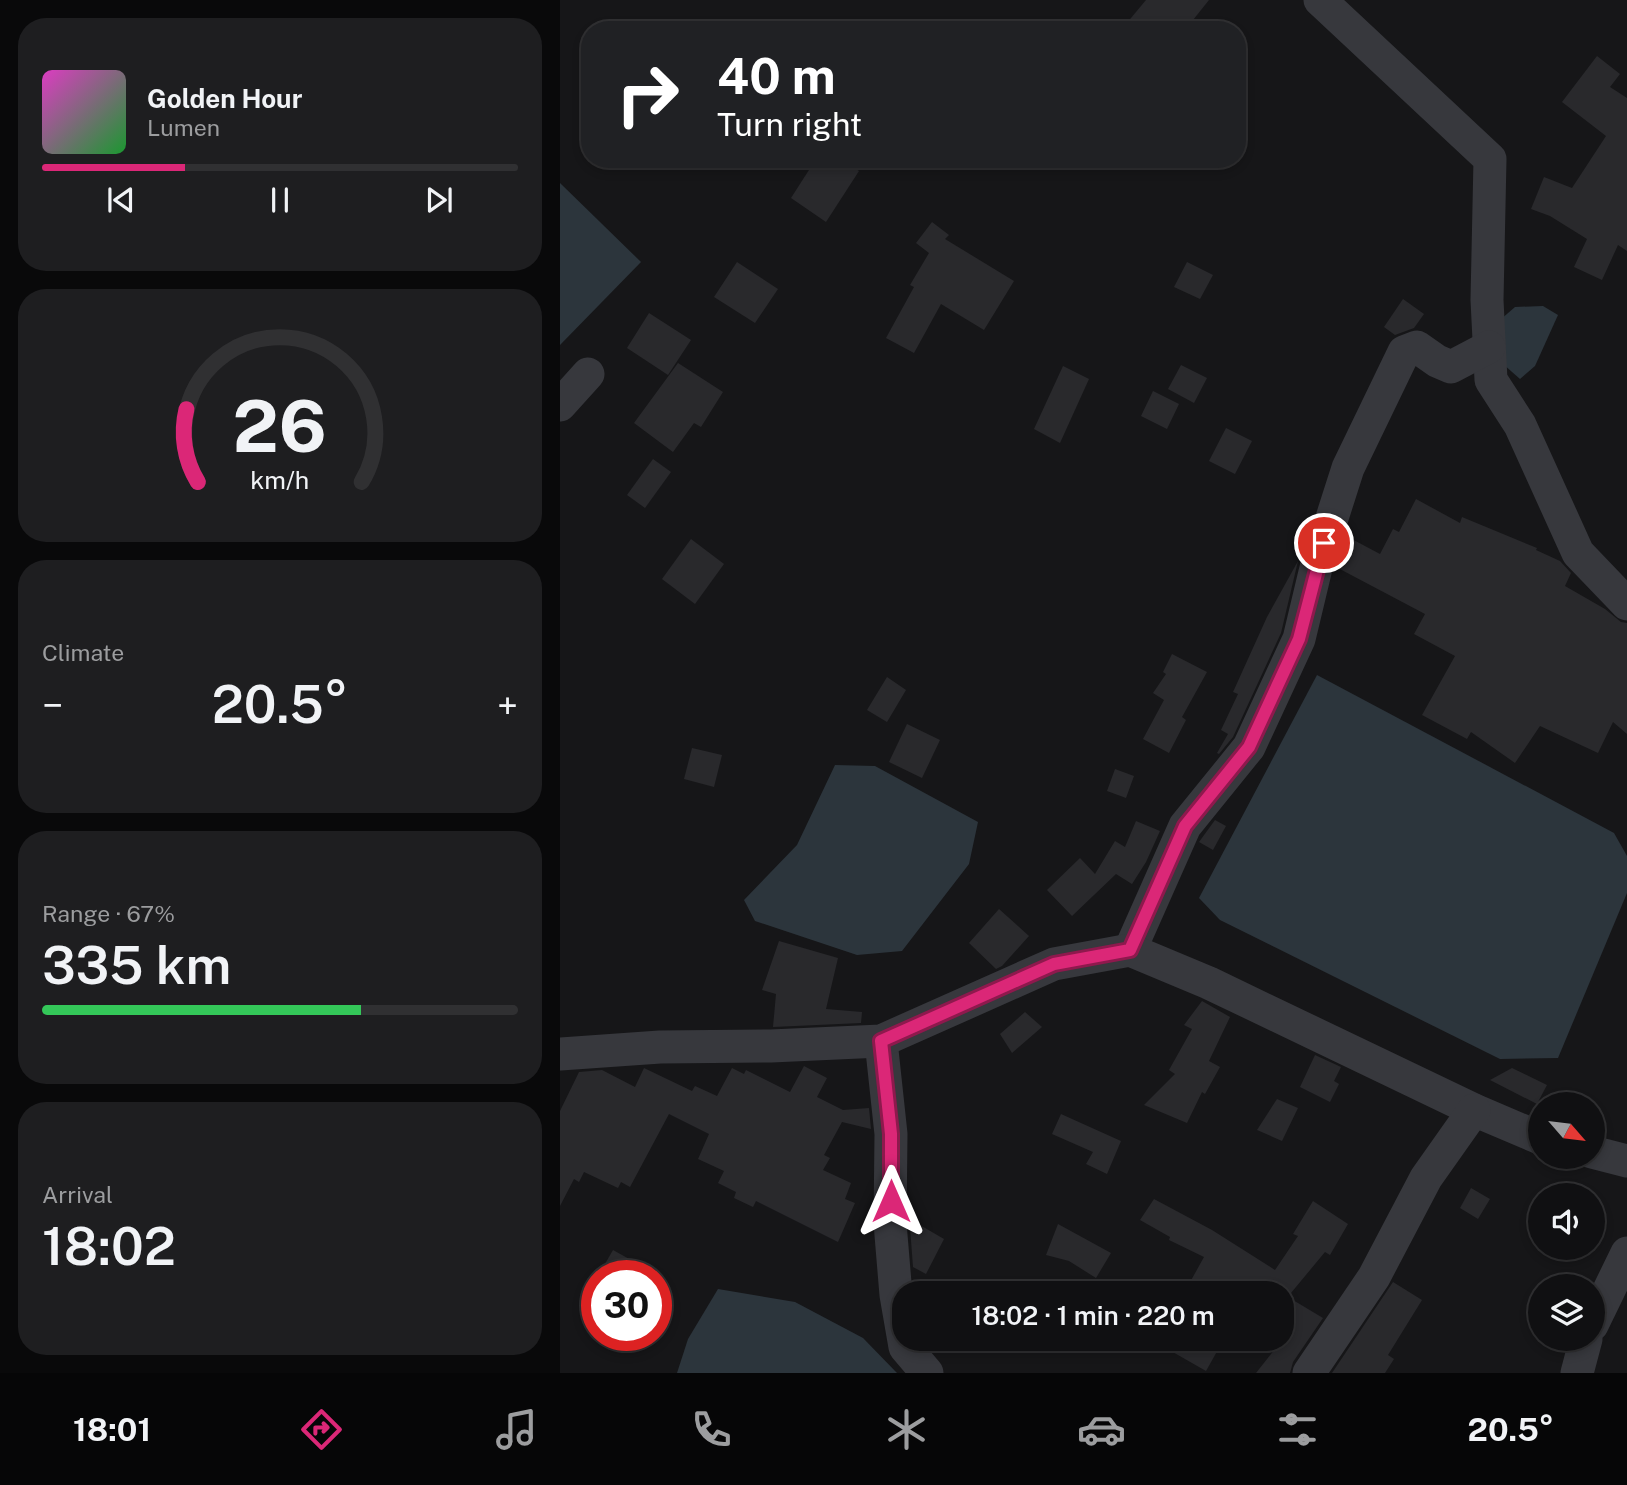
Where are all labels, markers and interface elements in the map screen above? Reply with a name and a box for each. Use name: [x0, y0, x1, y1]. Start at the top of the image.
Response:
text: 40 m: [717, 47, 836, 105]
icon: right: [602, 49, 693, 140]
text: Golden Hour: [147, 83, 302, 114]
text: Turn right: [717, 106, 862, 143]
text: Lumen: [147, 114, 220, 141]
icon: previous: [102, 181, 140, 219]
icon: pause: [261, 181, 299, 219]
icon: next: [420, 181, 458, 219]
text: 26: [233, 383, 327, 468]
text: km/h: [251, 464, 309, 494]
pin: [1294, 513, 1354, 573]
icon: arrive: [1305, 524, 1343, 562]
text: Climate: [42, 639, 124, 666]
text: 20.5°: [212, 674, 348, 735]
text: −: [42, 683, 63, 728]
text: +: [497, 683, 518, 728]
text: Range · 67%: [42, 900, 175, 927]
text: 335 km: [42, 935, 231, 996]
north arrow: [1528, 1092, 1605, 1169]
map controls: [1528, 1092, 1605, 1351]
position arrow: [854, 1164, 928, 1238]
text: Arrival: [42, 1181, 113, 1208]
button: sound: [1528, 1183, 1605, 1260]
text: 18:02: [42, 1216, 176, 1277]
speed limit sign: 30: [581, 1260, 672, 1351]
button: layers: [1528, 1274, 1605, 1351]
text: 18:02 · 1 min · 220 m: [971, 1300, 1215, 1331]
icon: directions: [297, 1405, 346, 1454]
icon: music: [492, 1405, 541, 1454]
icon: phone: [687, 1405, 736, 1454]
icon: climate: [882, 1405, 931, 1454]
icon: car: [1077, 1405, 1126, 1454]
icon: filters: [1273, 1405, 1322, 1454]
text: 18:01: [73, 1411, 151, 1448]
text: 20.5°: [1468, 1411, 1554, 1448]

